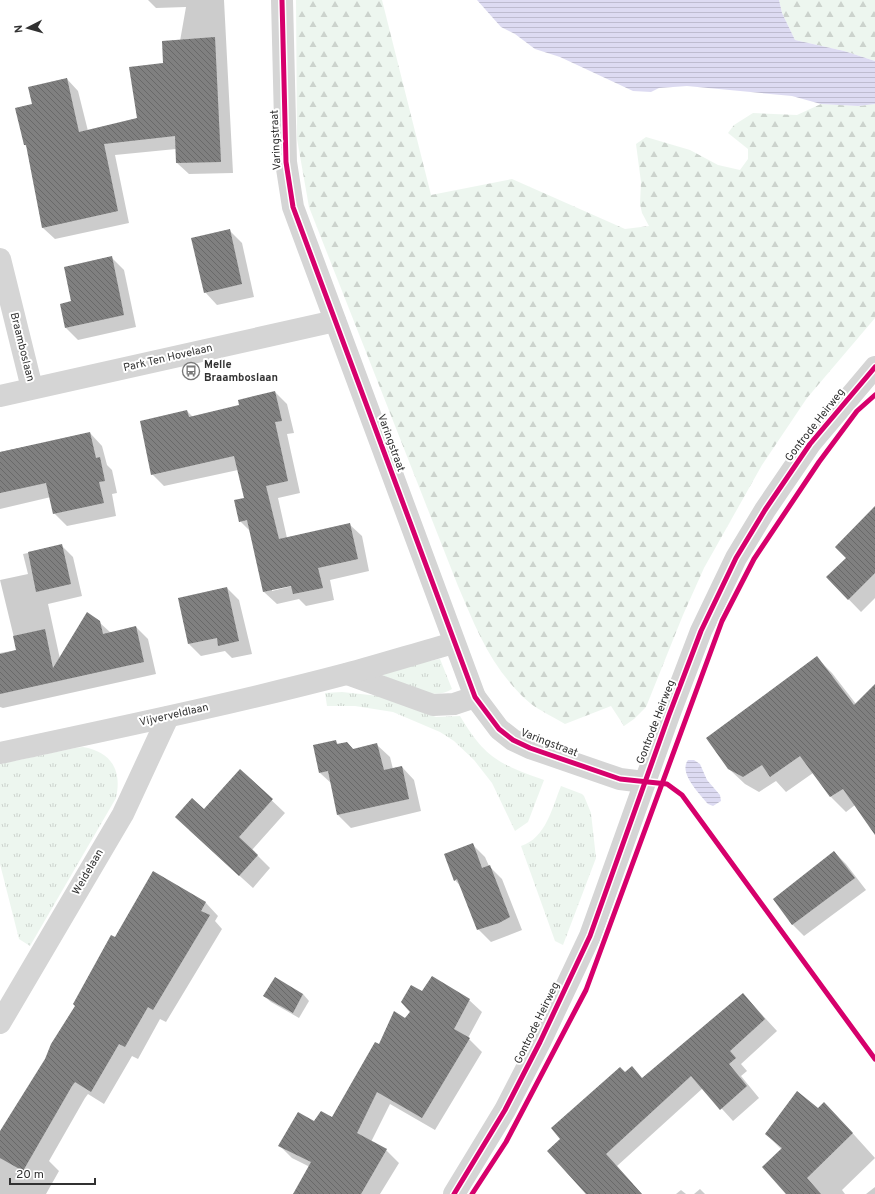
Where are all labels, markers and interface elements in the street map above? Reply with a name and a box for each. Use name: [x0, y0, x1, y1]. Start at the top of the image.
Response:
north arrow: [8, 8, 48, 48]
text: N: [12, 24, 26, 34]
street label: Varingstraat: [267, 109, 285, 171]
street label: Braamboslaan: [7, 311, 37, 383]
street label: Park Ten Hovelaan: [122, 341, 214, 375]
place label: Melle Braamboslaan: [204, 358, 278, 385]
bus stop icon: Melle Braamboslaan: [181, 361, 201, 381]
street label: Gontrode Heirweg: [782, 386, 848, 464]
street label: Varingstraat: [374, 412, 408, 474]
street label: Gontrode Heirweg: [633, 678, 679, 766]
street label: Vijverveldlaan: [138, 700, 210, 730]
street label: Varingstraat: [518, 726, 580, 760]
street label: Weidelaan: [69, 847, 107, 897]
street label: Gontrode Heirweg: [511, 980, 563, 1066]
scale bar: [10, 1160, 95, 1186]
text: 20 m: [16, 1167, 44, 1183]

